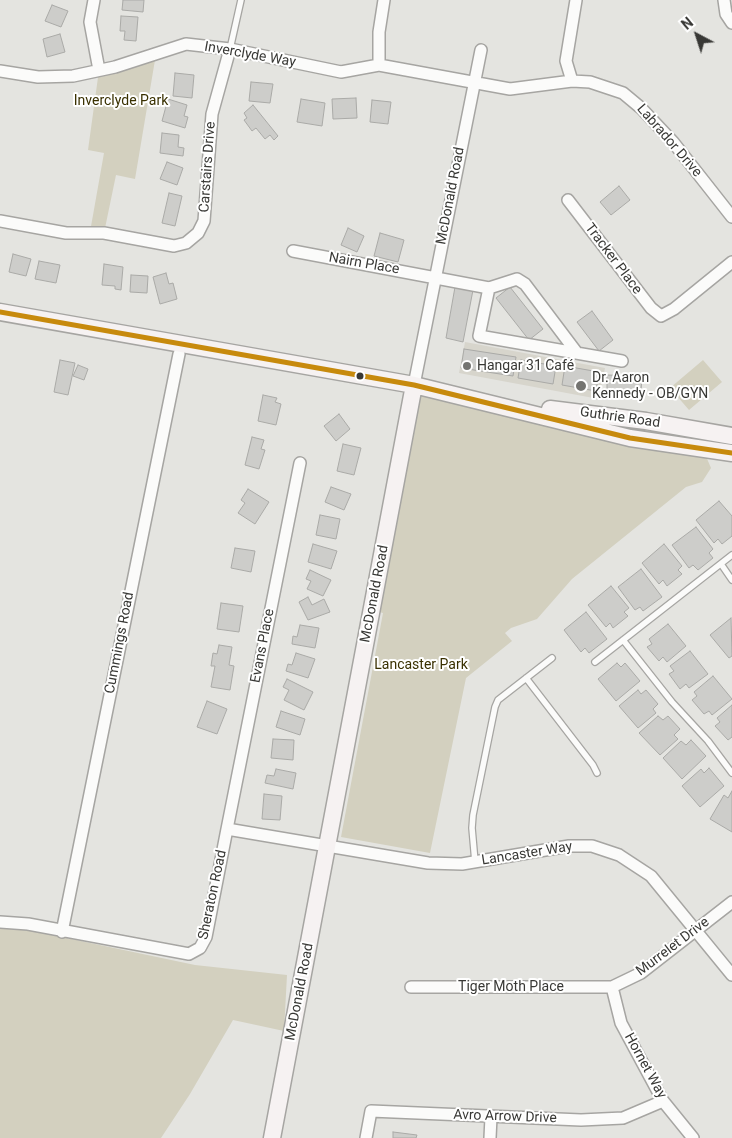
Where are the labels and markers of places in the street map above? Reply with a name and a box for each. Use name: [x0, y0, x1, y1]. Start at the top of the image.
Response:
place label: Hangar 31 Café: [477, 358, 574, 374]
marker: Hangar 31 Café: [461, 360, 473, 372]
place label: Dr. Aaron Kennedy - OB/GYN: [592, 370, 708, 402]
unlabelled marker: [355, 371, 365, 381]
marker: Dr. Aaron Kennedy - OB/GYN: [574, 379, 588, 393]

